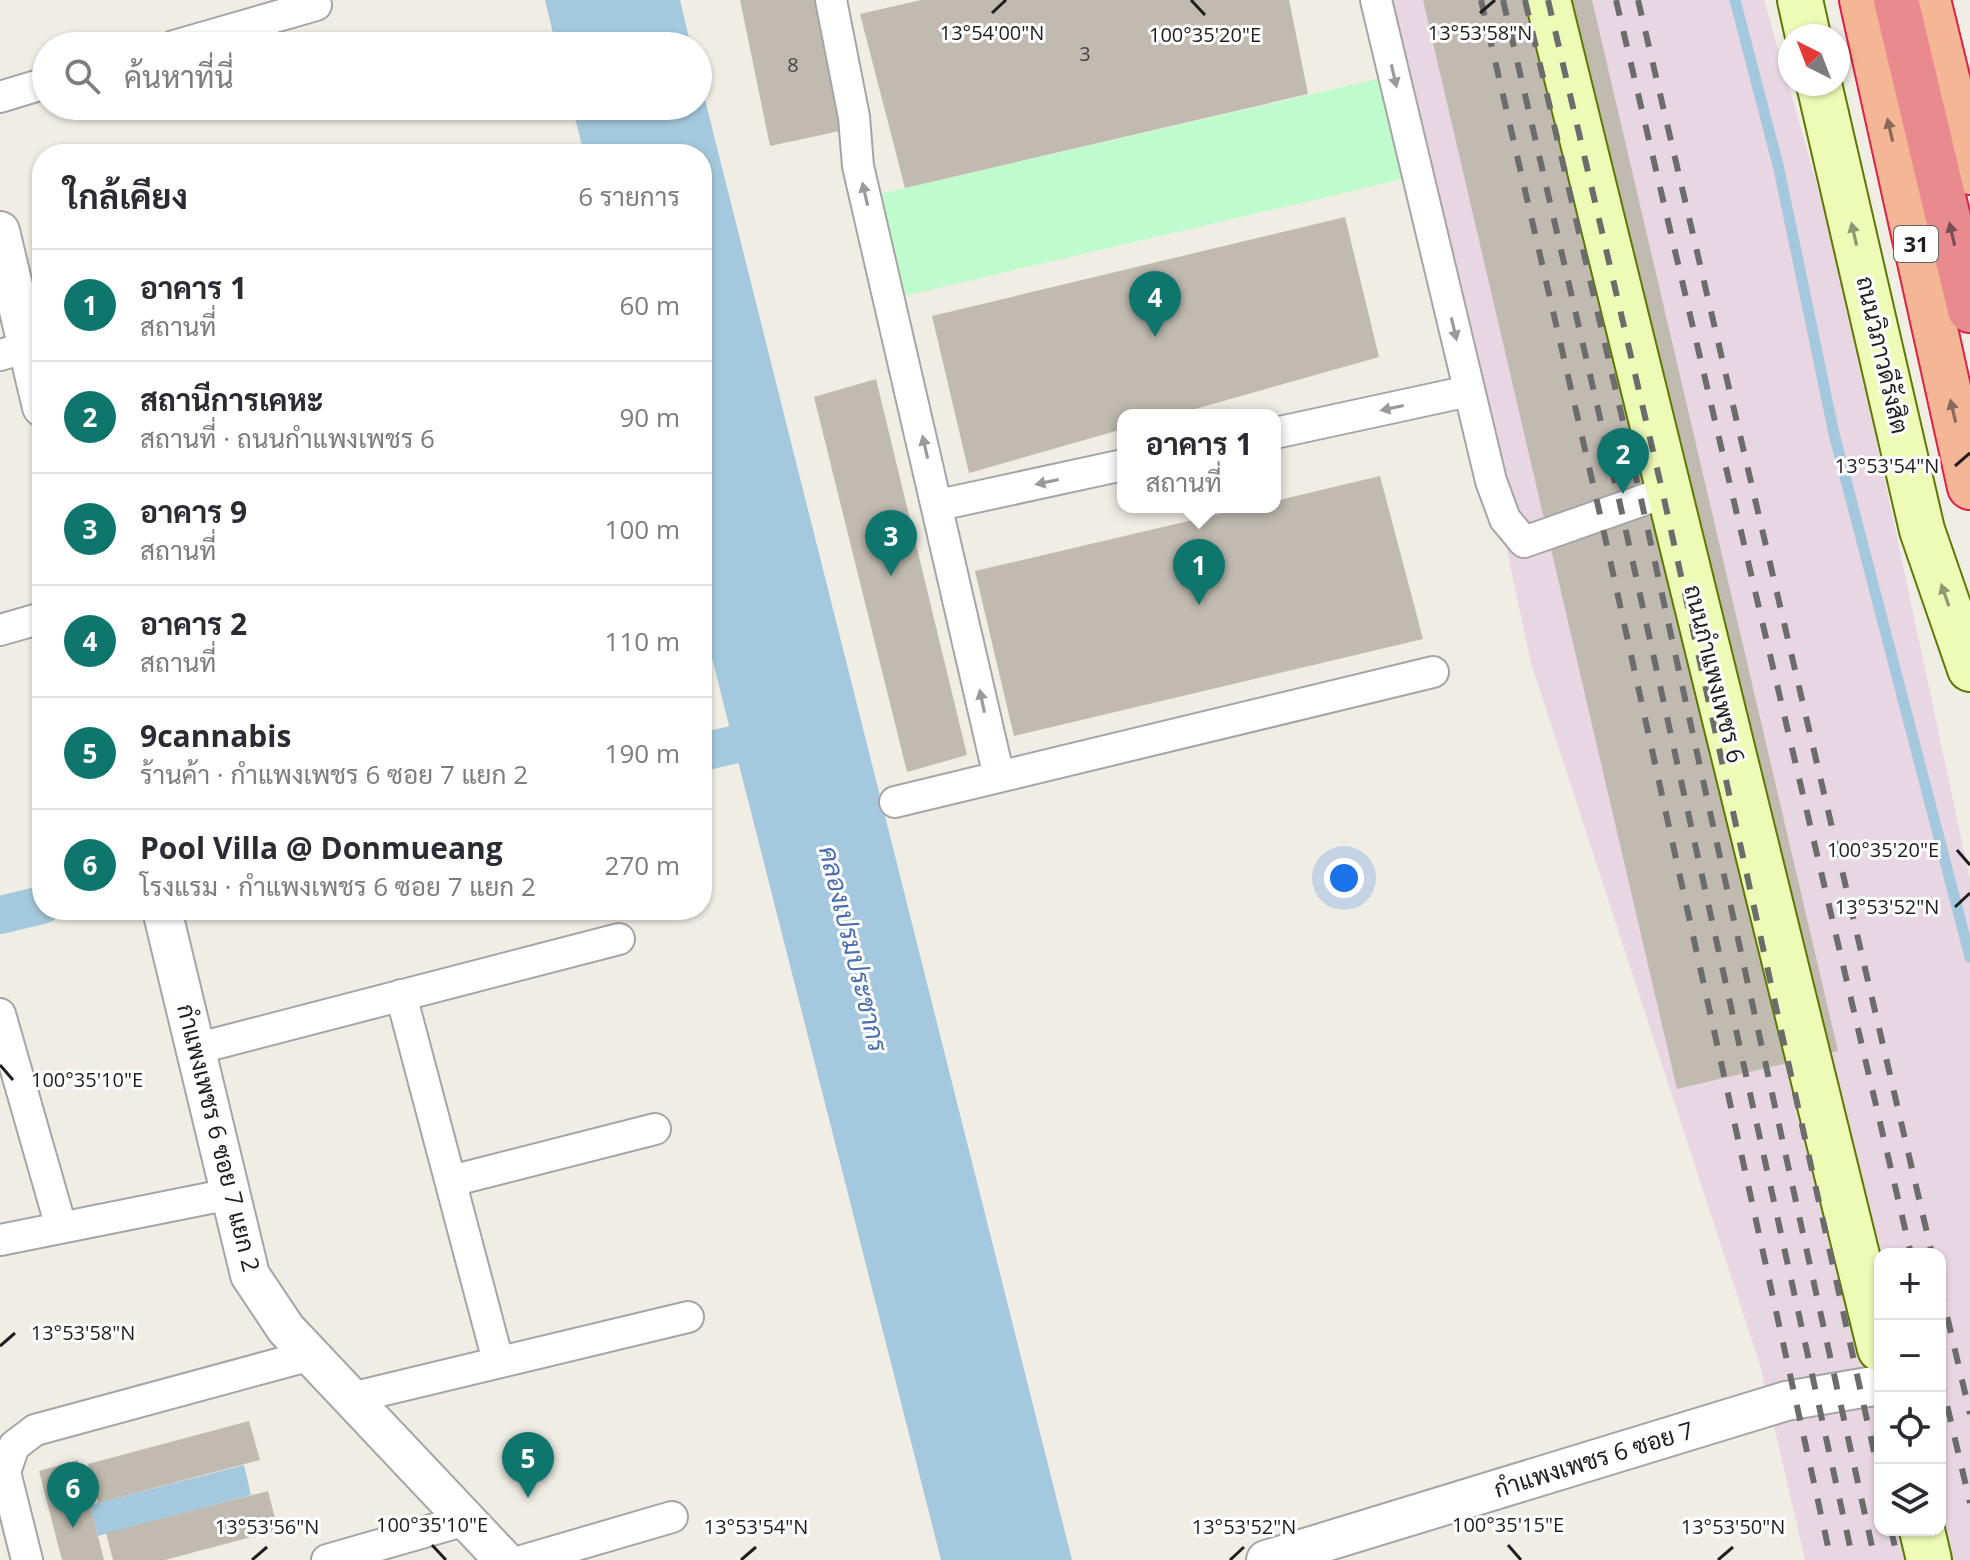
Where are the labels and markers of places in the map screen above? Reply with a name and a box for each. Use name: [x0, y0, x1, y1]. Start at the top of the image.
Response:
pin: 4: [1129, 271, 1181, 337]
pin: 2: [1597, 428, 1649, 494]
pin: 3: [865, 510, 917, 576]
pin: 1: [1173, 539, 1225, 605]
pin: 5: [502, 1432, 554, 1498]
pin: 6: [47, 1462, 99, 1528]

